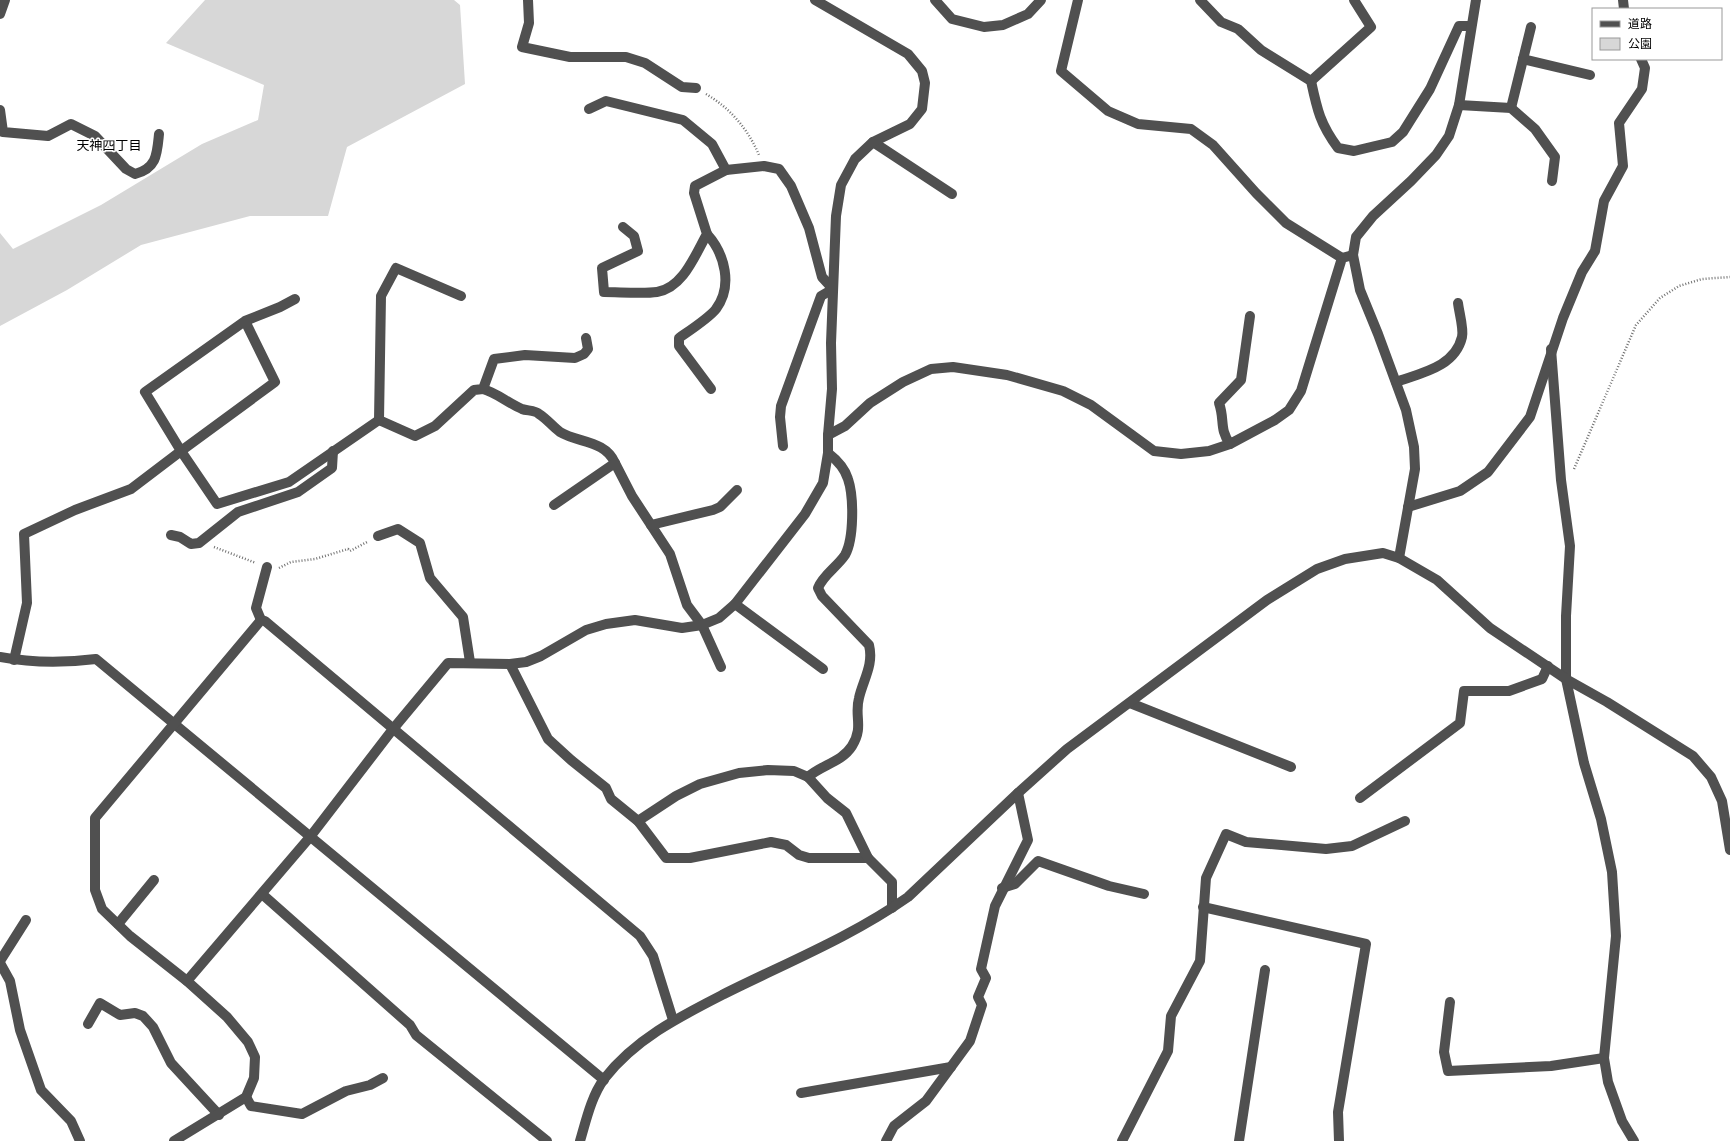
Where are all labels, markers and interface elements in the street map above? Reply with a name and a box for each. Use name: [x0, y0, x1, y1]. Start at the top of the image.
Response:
legend: [1592, 8, 1722, 60]
text: 道路: [1628, 17, 1652, 31]
text: 公園: [1628, 37, 1652, 51]
district label: 天神四丁目: [76, 138, 142, 153]

